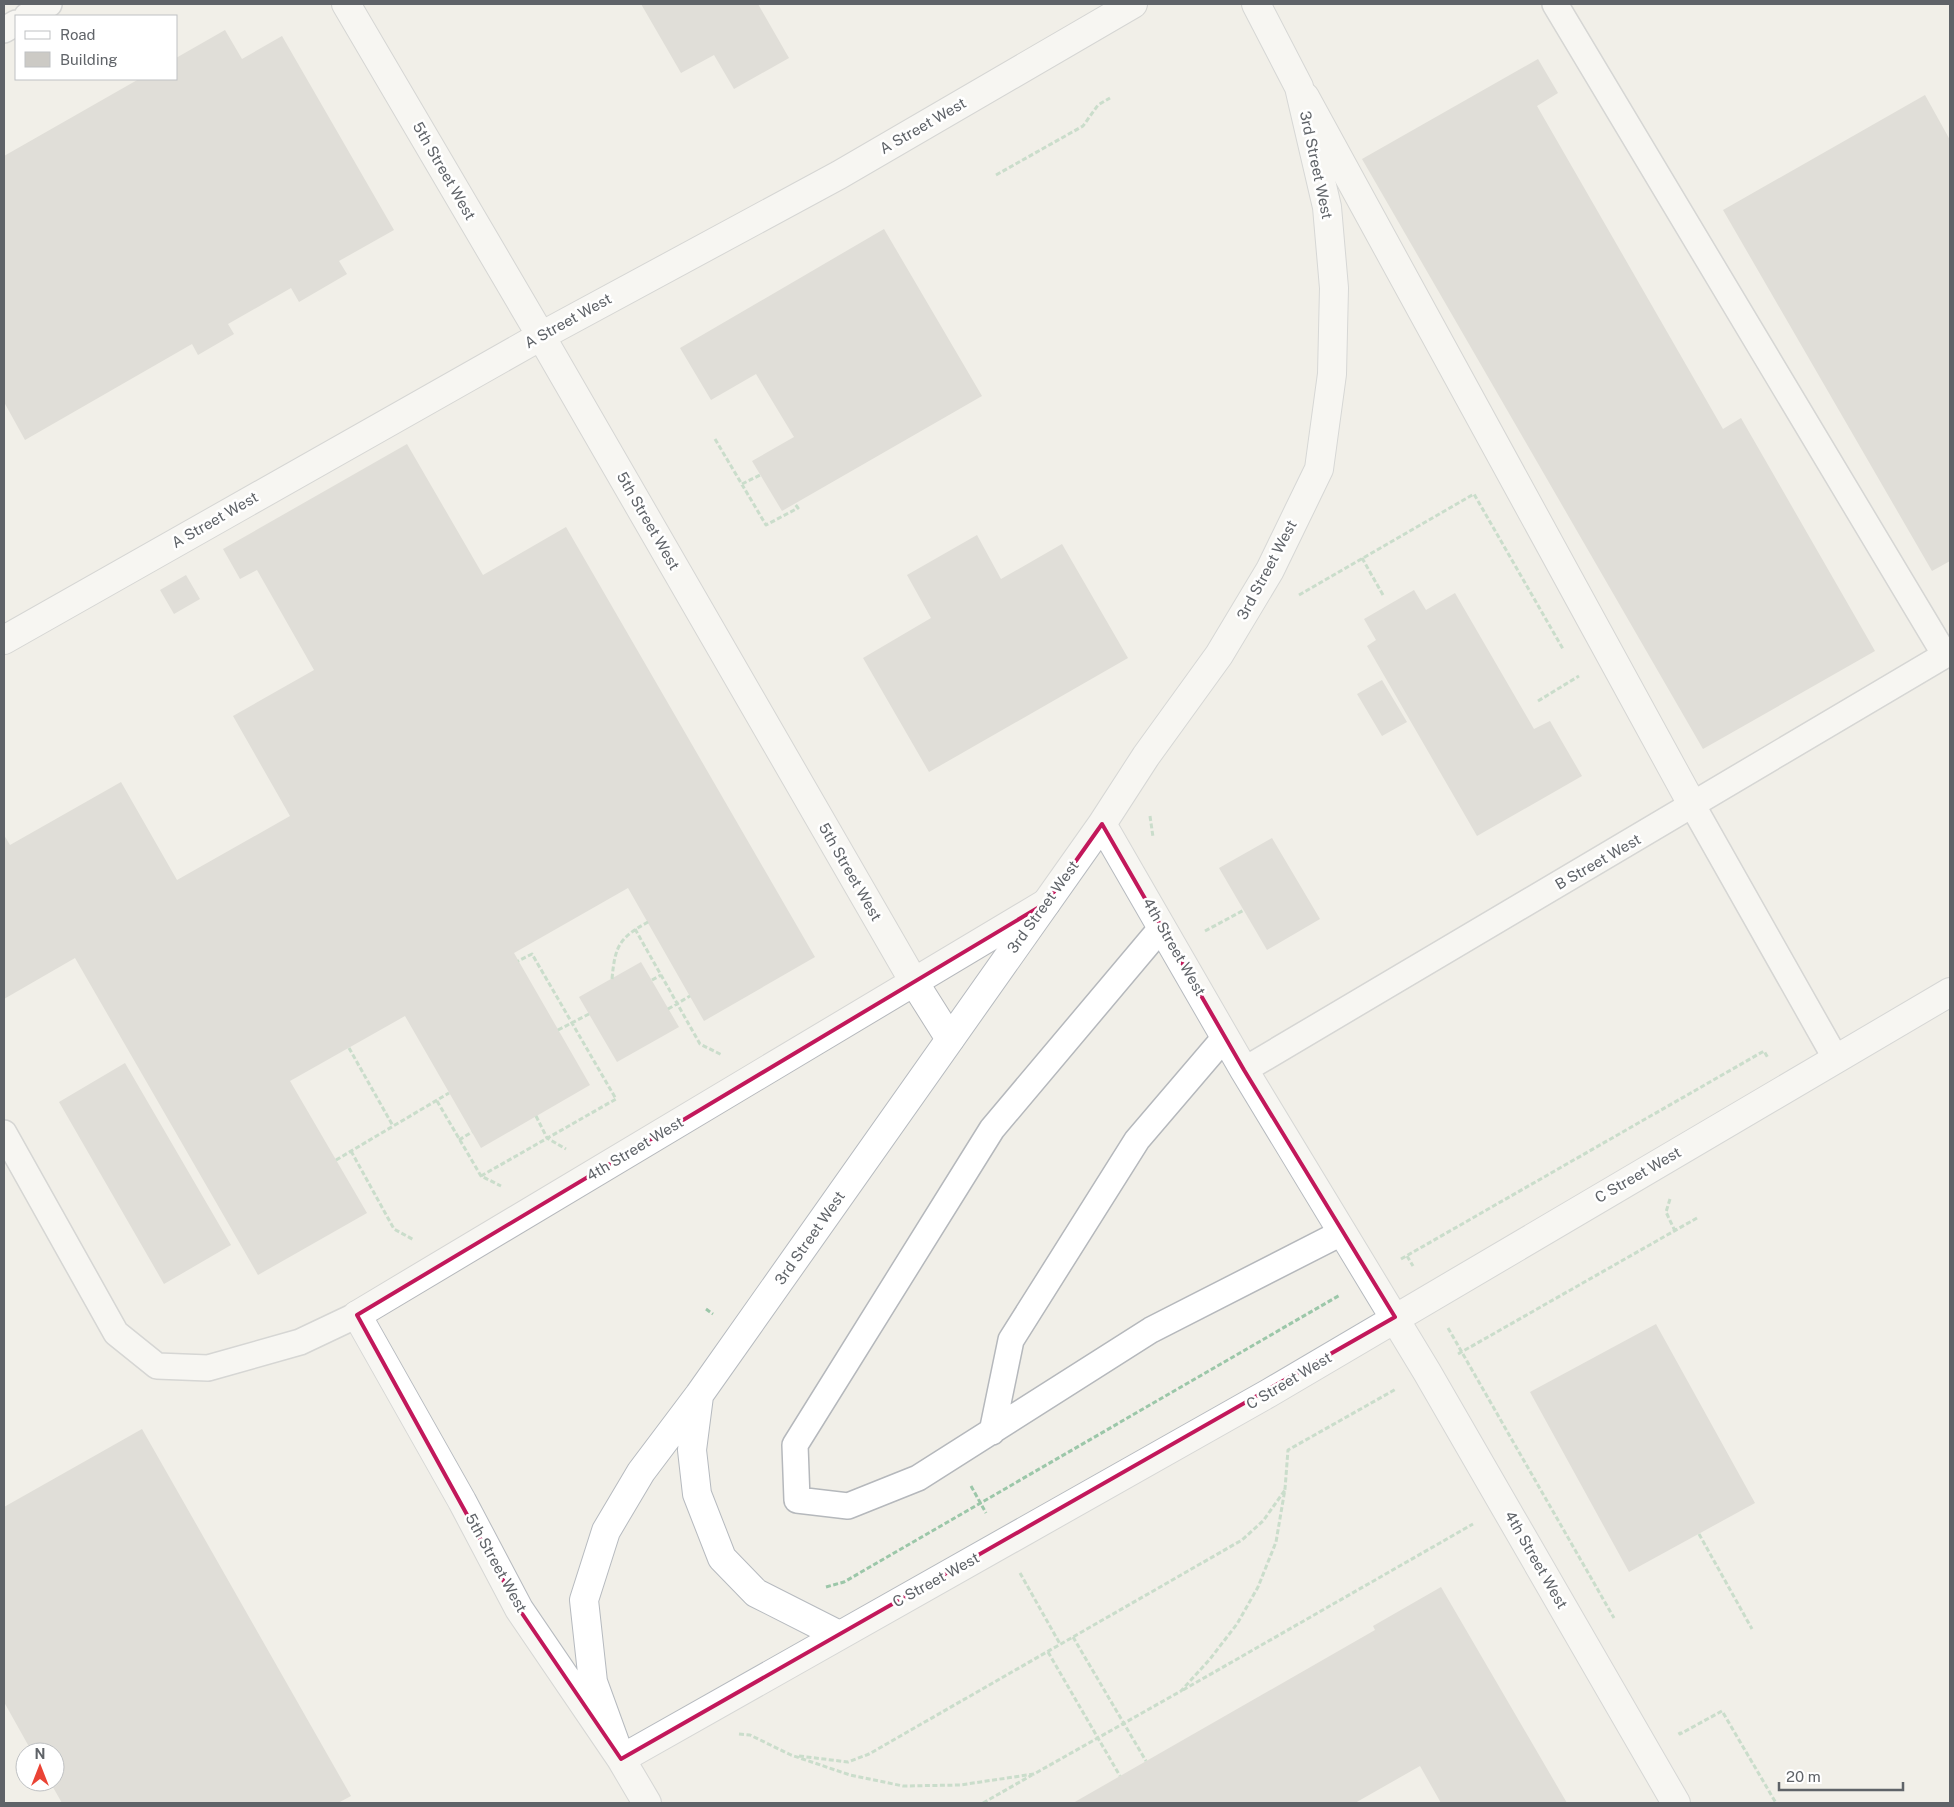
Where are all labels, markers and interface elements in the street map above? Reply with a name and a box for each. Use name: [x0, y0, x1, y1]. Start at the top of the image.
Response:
legend: [15, 15, 178, 80]
text: Road: [60, 26, 96, 43]
text: Building: [60, 51, 118, 68]
street label: A Street West: [877, 94, 969, 157]
street label: 3rd Street West: [1297, 109, 1336, 221]
street label: 5th Street West: [410, 119, 479, 223]
street label: A Street West: [521, 290, 614, 351]
street label: 5th Street West: [614, 469, 683, 573]
street label: A Street West: [169, 488, 261, 551]
street label: 3rd Street West: [1233, 517, 1300, 622]
street label: 5th Street West: [816, 820, 885, 924]
street label: B Street West: [1552, 830, 1644, 893]
street label: 3rd Street West: [1003, 857, 1082, 956]
street label: 4th Street West: [1140, 895, 1209, 999]
street label: 4th Street West: [583, 1113, 686, 1184]
street label: C Street West: [1592, 1143, 1684, 1206]
street label: 3rd Street West: [771, 1188, 848, 1288]
street label: C Street West: [1243, 1348, 1335, 1413]
street label: 4th Street West: [1502, 1508, 1571, 1612]
street label: 5th Street West: [462, 1510, 531, 1615]
street label: C Street West: [889, 1549, 982, 1610]
north arrow: [15, 1742, 65, 1792]
text: N: [35, 1746, 45, 1762]
scale bar: [1779, 1760, 1903, 1792]
text: 20 m: [1786, 1768, 1821, 1785]

